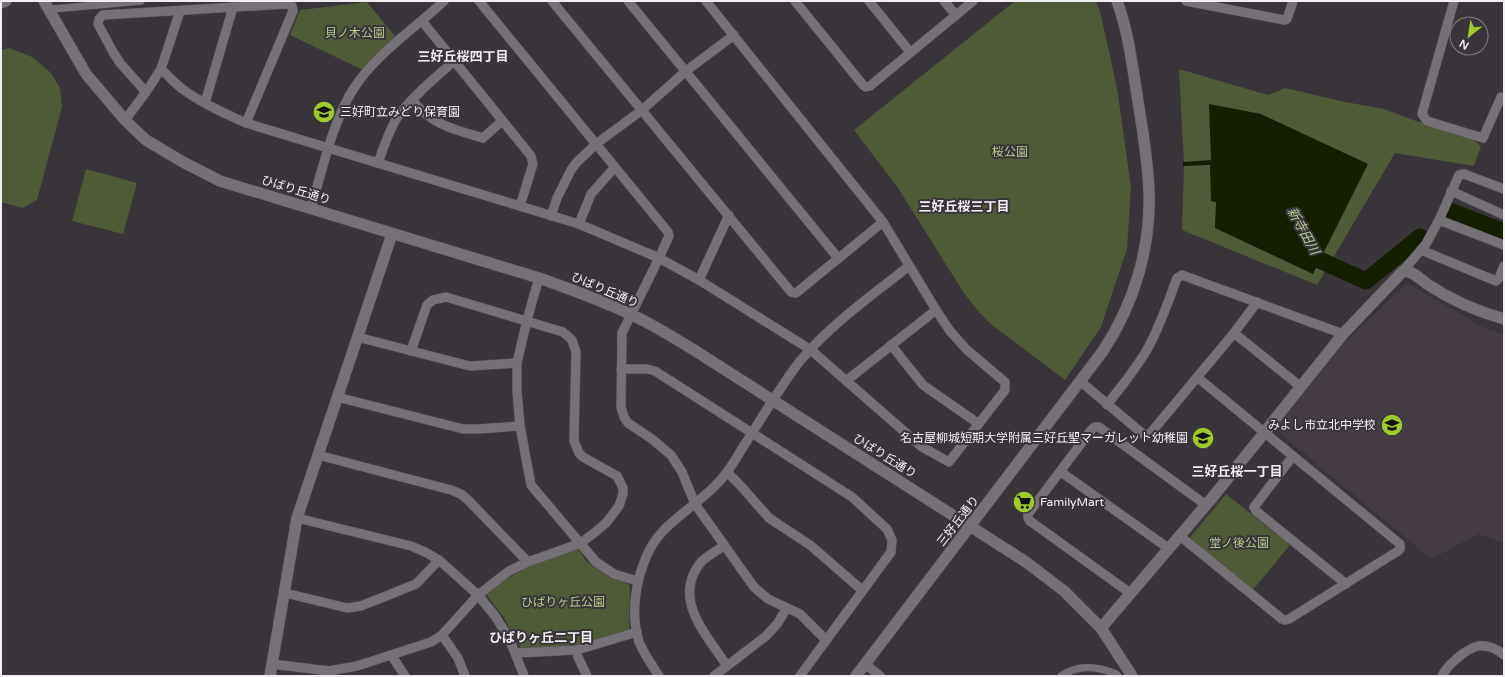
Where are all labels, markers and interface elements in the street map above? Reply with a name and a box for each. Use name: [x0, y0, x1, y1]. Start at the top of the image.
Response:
north arrow: [1449, 16, 1489, 56]
park label: 貝ノ木公園: [325, 26, 385, 40]
text: N: [1457, 36, 1471, 52]
district label: 三好丘桜四丁目: [417, 49, 509, 65]
school or university icon: 三好町立みどり保育園: [311, 99, 337, 125]
place label: 三好町立みどり保育園: [340, 105, 460, 119]
park label: 桜公園: [992, 145, 1028, 159]
street label: ひばり丘通り: [260, 173, 332, 207]
district label: 三好丘桜三丁目: [918, 199, 1010, 215]
water label: 新寺田川: [1283, 204, 1324, 259]
street label: ひばり丘通り: [569, 269, 641, 311]
school or university icon: みよし市立北中学校: [1379, 412, 1405, 438]
place label: みよし市立北中学校: [1268, 418, 1376, 432]
school or university icon: 名古屋柳城短期大学附属三好丘聖マーガレット幼稚園: [1190, 425, 1216, 451]
street label: ひばり丘通り: [851, 431, 919, 481]
place label: 名古屋柳城短期大学附属三好丘聖マーガレット幼稚園: [900, 431, 1188, 445]
district label: 三好丘桜一丁目: [1191, 464, 1283, 480]
supermarket icon: FamilyMart: [1011, 489, 1037, 515]
street label: 三好丘通り: [934, 493, 982, 549]
place label: FamilyMart: [1040, 495, 1104, 509]
park label: 堂ノ後公園: [1209, 536, 1269, 550]
park label: ひばりヶ丘公園: [521, 595, 605, 609]
district label: ひばりヶ丘二丁目: [489, 630, 593, 646]

